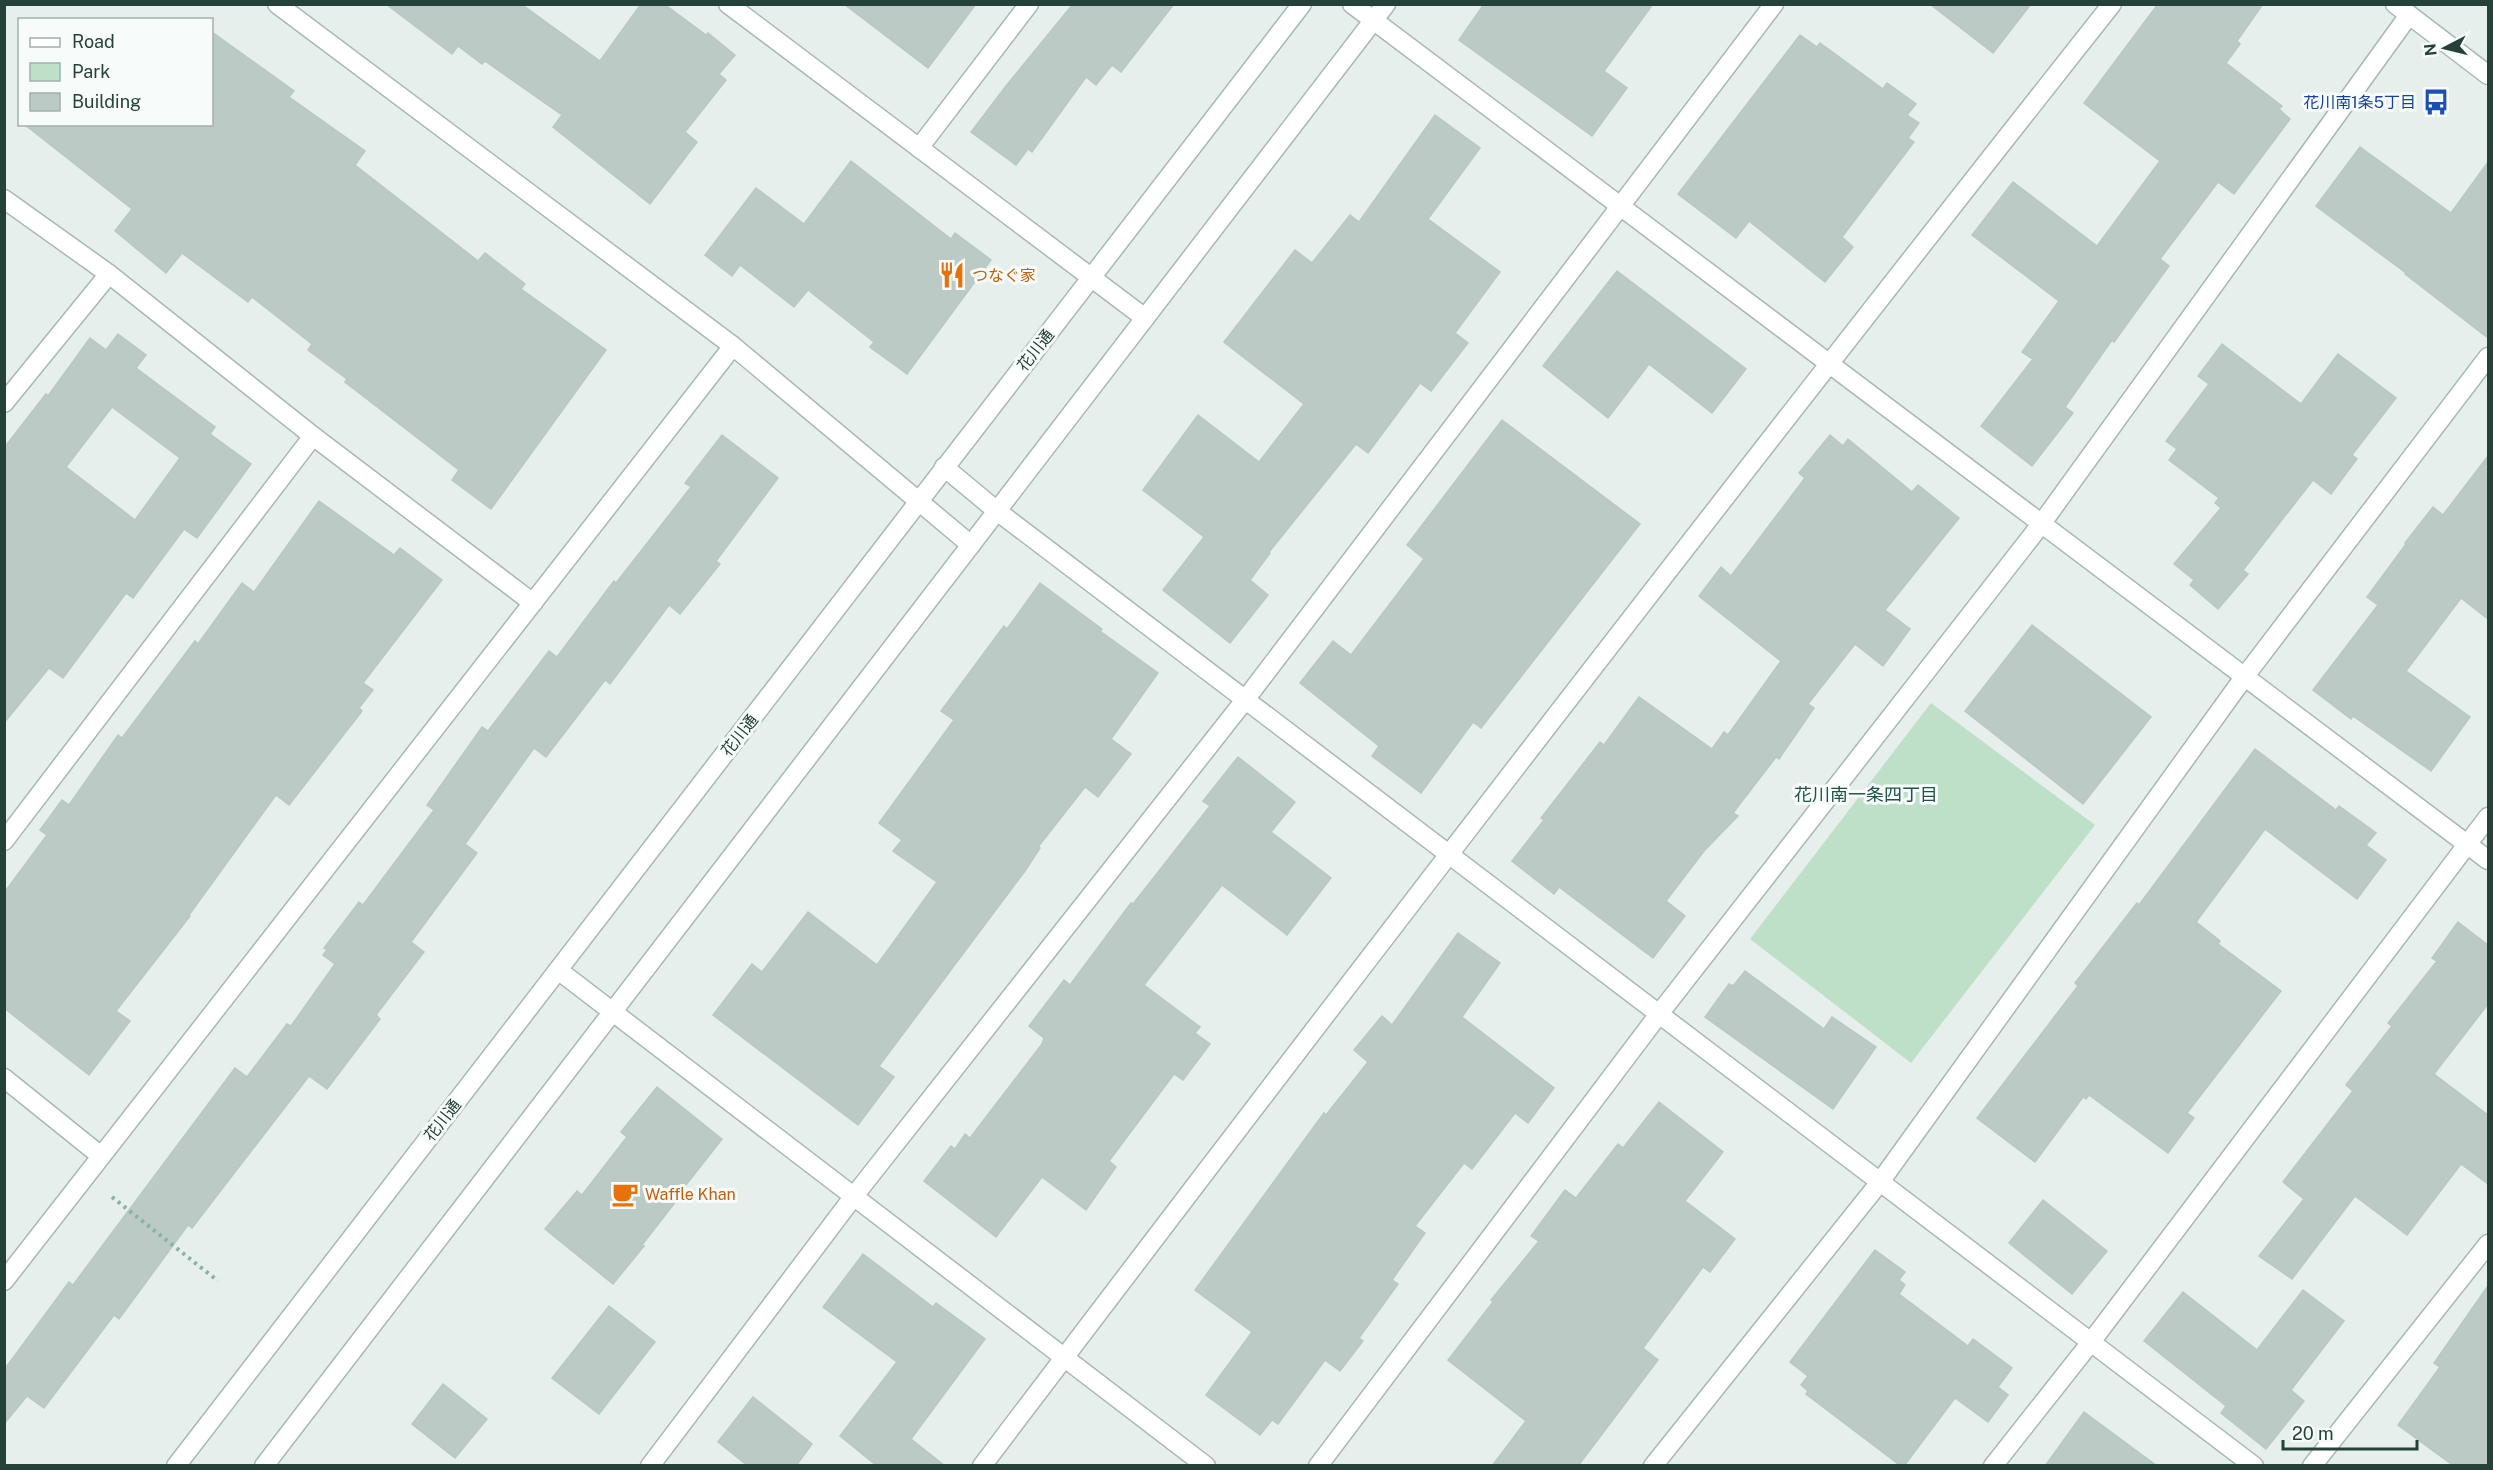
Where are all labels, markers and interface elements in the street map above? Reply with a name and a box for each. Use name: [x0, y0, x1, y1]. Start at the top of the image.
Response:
legend: [18, 18, 213, 126]
north arrow: [2415, 18, 2475, 78]
text: Road: [72, 31, 115, 52]
text: N: [2420, 42, 2441, 57]
text: Park: [72, 61, 110, 82]
bus stop icon: 花川南1条5丁目: [2421, 87, 2451, 117]
text: Building: [72, 91, 141, 112]
place label: 花川南1条5丁目: [2303, 93, 2416, 112]
restaurant icon: つなぐ家: [937, 260, 967, 290]
place label: つなぐ家: [972, 266, 1036, 285]
street label: 花川通: [1013, 326, 1058, 375]
street label: 花川通: [717, 711, 762, 760]
district label: 花川南一条四丁目: [1794, 784, 1938, 805]
street label: 花川通: [420, 1096, 465, 1145]
cafe icon: Waffle Khan: [610, 1179, 640, 1209]
place label: Waffle Khan: [645, 1185, 736, 1204]
scale bar: [2283, 1413, 2416, 1451]
text: 20 m: [2292, 1423, 2334, 1444]

